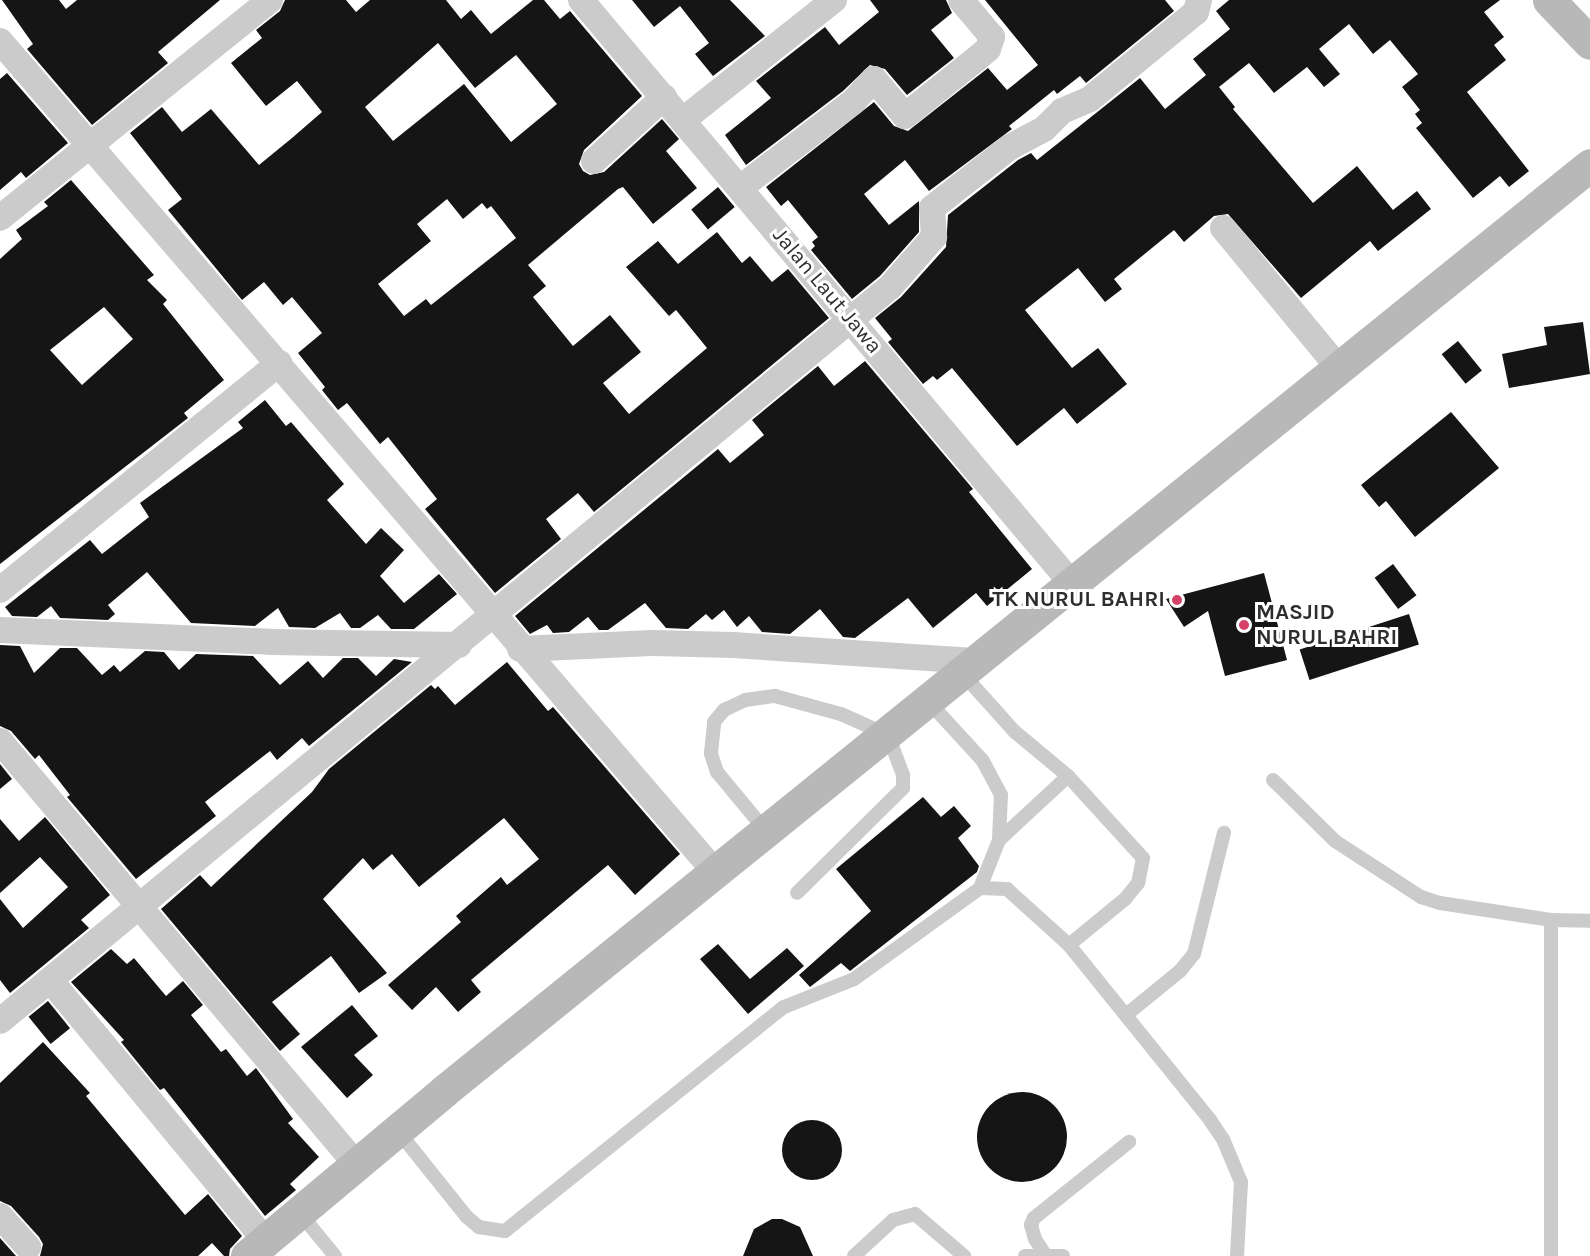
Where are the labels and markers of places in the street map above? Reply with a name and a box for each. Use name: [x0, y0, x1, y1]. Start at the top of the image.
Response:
place label: TK NURUL BAHRI: [992, 587, 1165, 613]
marker: TK NURUL BAHRI: [1170, 593, 1184, 607]
place label: MASJID NURUL BAHRI: [1256, 599, 1397, 650]
marker: MASJID NURUL BAHRI: [1237, 618, 1251, 632]

